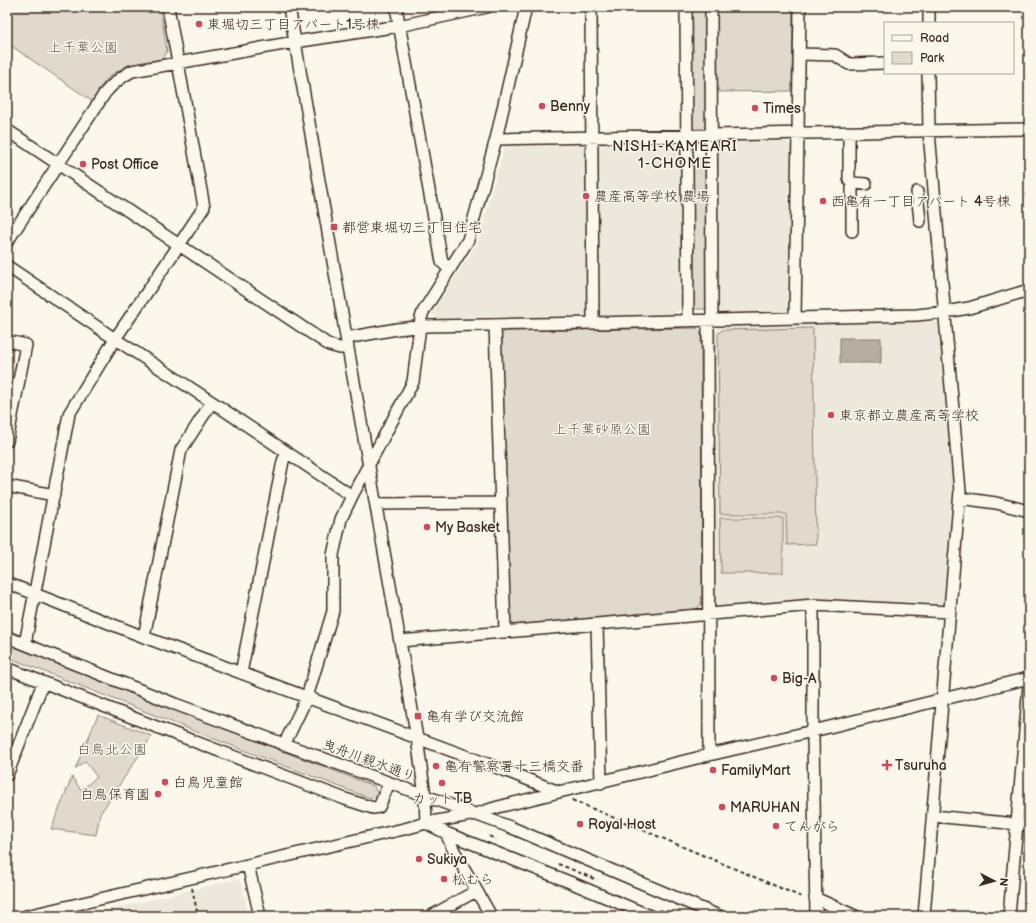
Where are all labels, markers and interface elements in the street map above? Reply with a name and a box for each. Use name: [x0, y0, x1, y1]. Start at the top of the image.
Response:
place label: 東堀切三丁目アパート1号棟: [207, 16, 381, 33]
marker: 東堀切三丁目アパート1号棟: [194, 19, 204, 29]
legend: [884, 22, 1014, 74]
text: Road: [920, 31, 949, 46]
park label: 上千葉公園: [48, 39, 118, 56]
text: Park: [920, 51, 944, 66]
place label: Benny: [550, 98, 591, 115]
place label: Times: [763, 100, 801, 117]
marker: Benny: [537, 101, 547, 111]
marker: Times: [750, 103, 760, 113]
district label: NISHI-KAMEARI 1-CHOME: [612, 137, 738, 173]
place label: Post Office: [91, 156, 159, 173]
marker: Post Office: [78, 159, 88, 169]
place label: 農産高等学校 農場: [594, 188, 710, 205]
marker: 農産高等学校 農場: [581, 191, 591, 201]
place label: 西亀有一丁目アパート 4号棟: [831, 193, 1011, 210]
marker: 西亀有一丁目アパート 4号棟: [818, 196, 828, 206]
place label: 都営東堀切三丁目住宅: [342, 219, 482, 236]
marker: 都営東堀切三丁目住宅: [329, 222, 339, 232]
place label: 東京都立農産高等学校: [839, 407, 979, 424]
marker: 東京都立農産高等学校: [826, 410, 836, 420]
park label: 上千葉砂原公園: [553, 421, 651, 438]
place label: My Basket: [435, 519, 501, 536]
marker: My Basket: [422, 522, 432, 532]
place label: Big-A: [782, 670, 817, 687]
marker: Big-A: [769, 673, 779, 683]
place label: 亀有学び交流館: [426, 708, 524, 725]
marker: 亀有学び交流館: [413, 711, 423, 721]
street label: 曳舟川親水通り: [320, 736, 418, 785]
park label: 白鳥北公園: [77, 741, 147, 758]
place label: Tsuruha: [895, 757, 947, 774]
place label: 亀有警察署十三橋交番: [444, 758, 584, 775]
marker: Tsuruha: [882, 760, 892, 770]
marker: 亀有警察署十三橋交番: [431, 761, 441, 771]
place label: FamilyMart: [721, 762, 791, 779]
marker: FamilyMart: [708, 765, 718, 775]
place label: 白鳥児童館: [173, 774, 243, 791]
marker: 白鳥児童館: [160, 777, 170, 787]
marker: カットTB: [437, 778, 447, 788]
place label: 白鳥保育園: [80, 786, 150, 803]
marker: 白鳥保育園: [153, 789, 163, 799]
place label: カットTB: [412, 790, 472, 807]
place label: MARUHAN: [730, 799, 800, 816]
marker: MARUHAN: [717, 802, 727, 812]
place label: Royal Host: [588, 816, 657, 833]
place label: てんがら: [784, 818, 840, 835]
marker: Royal Host: [575, 819, 585, 829]
marker: てんがら: [771, 821, 781, 831]
place label: Sukiya: [427, 851, 467, 868]
marker: Sukiya: [414, 854, 424, 864]
north arrow: [974, 861, 1014, 901]
place label: 松むら: [452, 871, 494, 888]
marker: 松むら: [439, 874, 449, 884]
text: N: [997, 877, 1010, 887]

